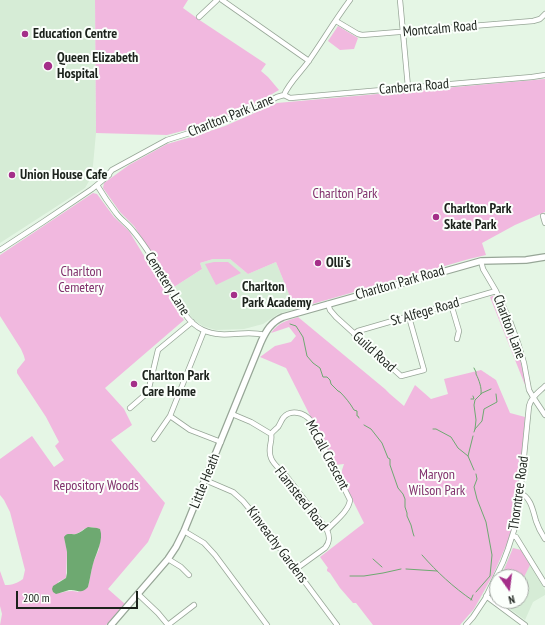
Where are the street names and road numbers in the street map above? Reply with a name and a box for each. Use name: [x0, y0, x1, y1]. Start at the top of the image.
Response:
street label: Montcalm Road: [402, 17, 478, 41]
street label: Canberra Road: [378, 76, 450, 98]
street label: Charlton Park Lane: [186, 91, 276, 141]
street label: Cemetery Lane: [141, 249, 193, 319]
street label: Charlton Park Road: [354, 262, 446, 304]
street label: Charlton Lane: [489, 293, 529, 361]
street label: St Alfege Road: [389, 294, 461, 330]
street label: Guild Road: [349, 328, 399, 376]
street label: McCall Crescent: [302, 417, 352, 493]
street label: Little Heath: [186, 451, 224, 511]
street label: Thorntree Road: [506, 455, 532, 531]
street label: Flamsteed Road: [271, 464, 331, 534]
street label: Kinveachy Gardens: [243, 503, 311, 587]

